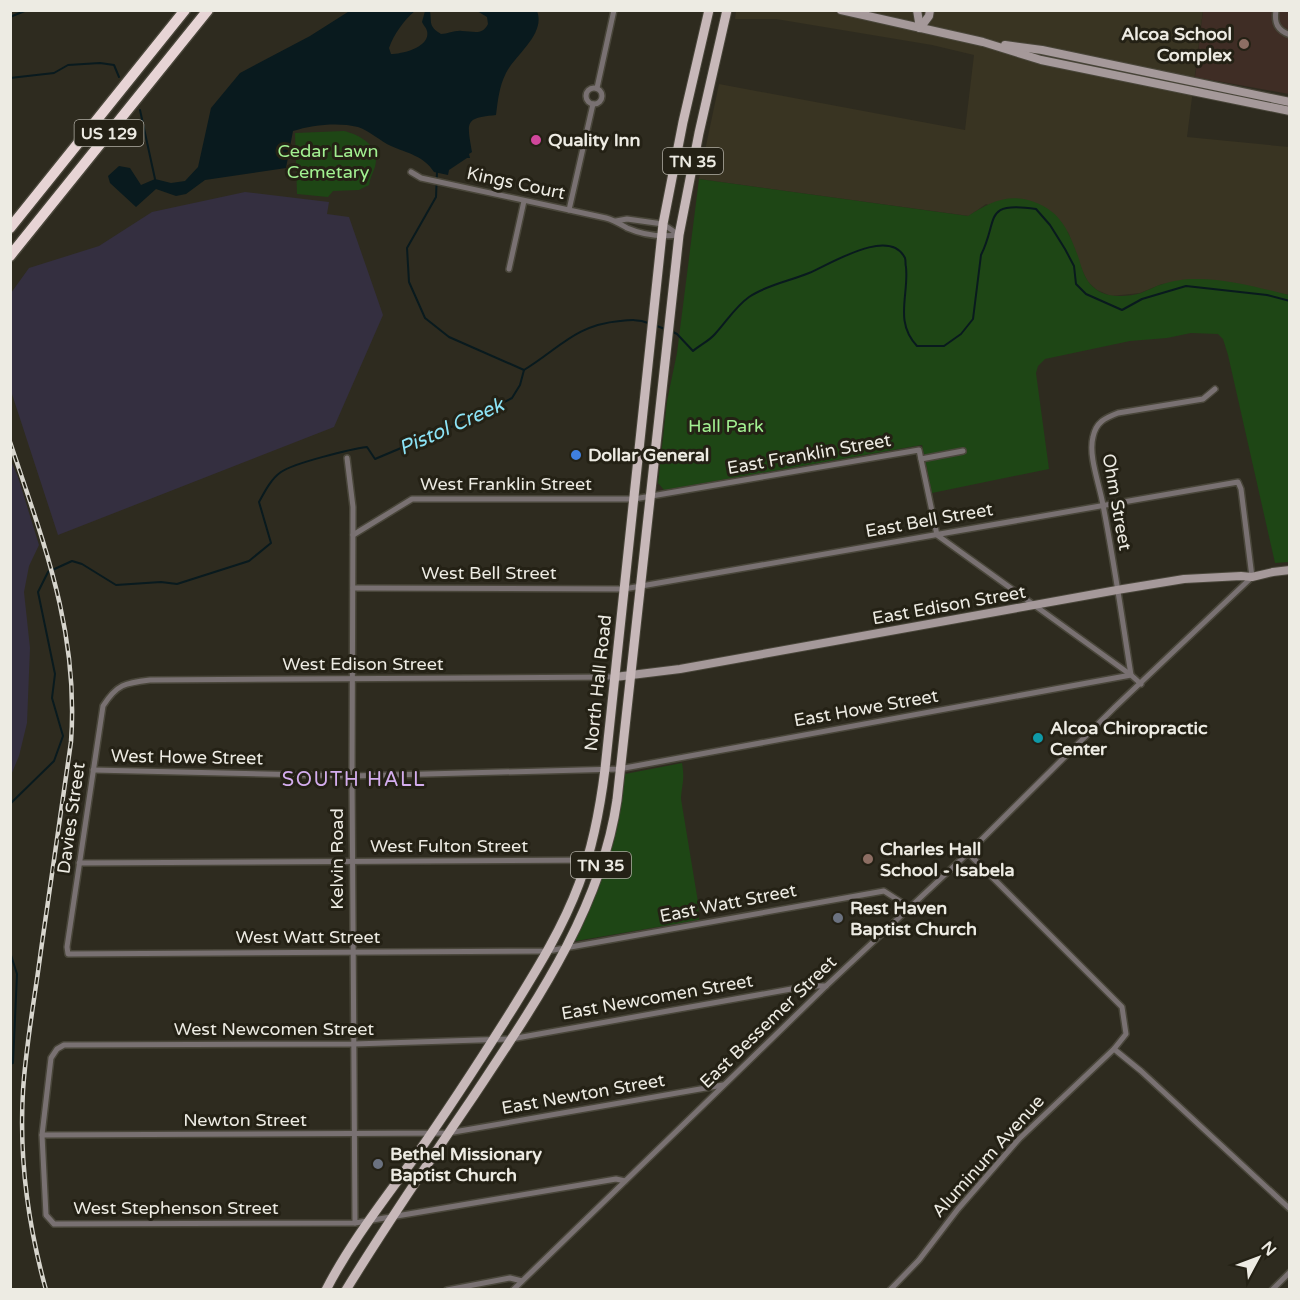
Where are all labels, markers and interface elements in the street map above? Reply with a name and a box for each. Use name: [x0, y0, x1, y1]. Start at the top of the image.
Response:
place label: Alcoa School Complex: [1121, 23, 1232, 66]
marker: Alcoa School Complex: [1237, 37, 1251, 51]
road number: US 129: [74, 120, 144, 146]
place label: Quality Inn: [548, 129, 641, 151]
marker: Quality Inn: [529, 133, 543, 147]
park label: Cedar Lawn Cemetary: [278, 140, 379, 183]
road number: TN 35: [663, 148, 723, 174]
street label: Kings Court: [465, 162, 567, 204]
water label: Pistol Creek: [395, 392, 509, 461]
park label: Hall Park: [688, 415, 764, 437]
street label: East Franklin Street: [725, 429, 893, 479]
place label: Dollar General: [588, 444, 709, 466]
marker: Dollar General: [569, 448, 583, 462]
street label: Ohm Street: [1098, 452, 1136, 552]
street label: West Franklin Street: [420, 473, 592, 495]
street label: East Bell Street: [863, 498, 995, 542]
street label: West Bell Street: [421, 562, 557, 584]
street label: East Edison Street: [871, 581, 1028, 629]
street label: North Hall Road: [580, 614, 616, 752]
street label: West Edison Street: [282, 653, 444, 675]
street label: East Howe Street: [792, 684, 940, 732]
place label: Alcoa Chiropractic Center: [1050, 717, 1208, 760]
marker: Alcoa Chiropractic Center: [1031, 731, 1045, 745]
street label: West Howe Street: [111, 745, 263, 769]
street label: Davies Street: [52, 761, 90, 875]
district label: SOUTH HALL: [282, 768, 426, 792]
street label: Kelvin Road: [326, 808, 348, 910]
street label: West Fulton Street: [370, 835, 528, 857]
place label: Charles Hall School - Isabela: [880, 838, 1015, 881]
road number: TN 35: [571, 852, 631, 878]
marker: Charles Hall School - Isabela: [861, 852, 875, 866]
street label: East Watt Street: [658, 879, 798, 927]
place label: Rest Haven Baptist Church: [850, 897, 977, 940]
marker: Rest Haven Baptist Church: [831, 911, 845, 925]
street label: West Watt Street: [236, 926, 381, 948]
street label: East Bessemer Street: [695, 951, 841, 1093]
street label: East Newcomen Street: [559, 969, 755, 1025]
street label: West Newcomen Street: [174, 1018, 374, 1040]
street label: East Newton Street: [500, 1069, 666, 1119]
street label: Aluminum Avenue: [927, 1090, 1049, 1222]
street label: Newton Street: [183, 1109, 307, 1131]
place label: Bethel Missionary Baptist Church: [390, 1143, 542, 1186]
marker: Bethel Missionary Baptist Church: [371, 1157, 385, 1171]
street label: West Stephenson Street: [73, 1197, 279, 1219]
north arrow: [1228, 1228, 1288, 1288]
text: N: [1257, 1237, 1280, 1260]

